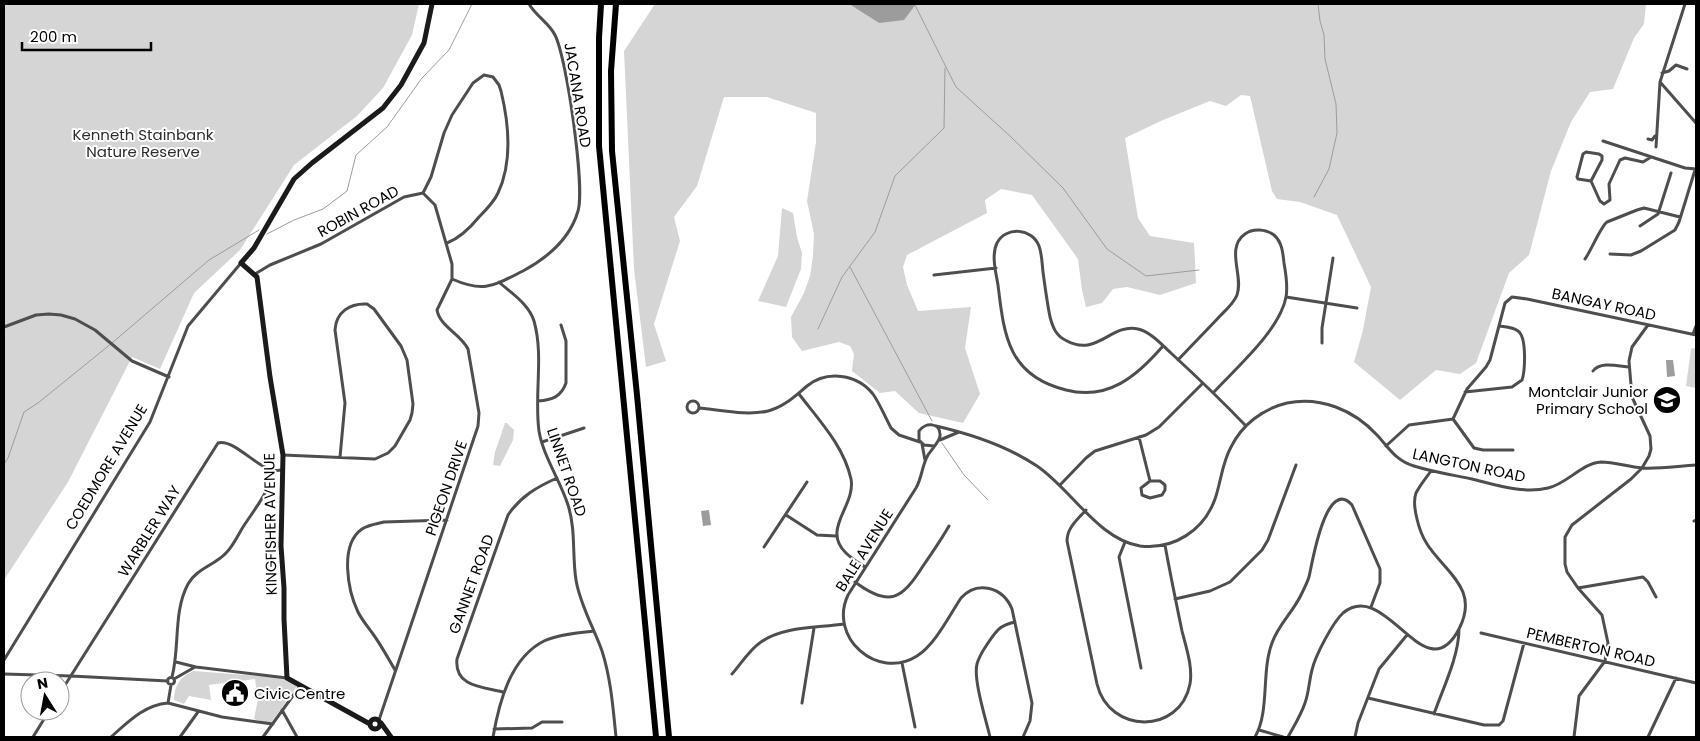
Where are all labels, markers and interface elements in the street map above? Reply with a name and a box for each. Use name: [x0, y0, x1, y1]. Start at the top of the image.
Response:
scale bar: [22, 20, 151, 52]
text: 200 m: [30, 26, 77, 47]
street label: JACANA ROAD: [559, 41, 597, 149]
park label: Kenneth Stainbank Nature Reserve: [72, 124, 214, 162]
street label: ROBIN ROAD: [314, 180, 402, 242]
street label: BANGAY ROAD: [1550, 283, 1658, 325]
place label: Montclair Junior Primary School: [1528, 381, 1648, 419]
school or university icon: Montclair Junior Primary School: [1652, 385, 1682, 415]
street label: COEDMORE AVENUE: [60, 400, 152, 534]
street label: LINNET ROAD: [542, 425, 592, 519]
street label: PIGEON DRIVE: [420, 438, 472, 538]
street label: LANGTON ROAD: [1411, 443, 1527, 487]
street label: KINGFISHER AVENUE: [258, 453, 282, 595]
street label: WARBLER WAY: [113, 481, 186, 581]
street label: BALE AVENUE: [830, 505, 898, 595]
street label: GANNET ROAD: [443, 531, 499, 637]
street label: PEMBERTON ROAD: [1525, 622, 1657, 672]
north arrow: [20, 671, 70, 721]
text: N: [35, 672, 50, 694]
public building icon: Civic Centre: [220, 678, 250, 708]
place label: Civic Centre: [254, 683, 345, 704]

